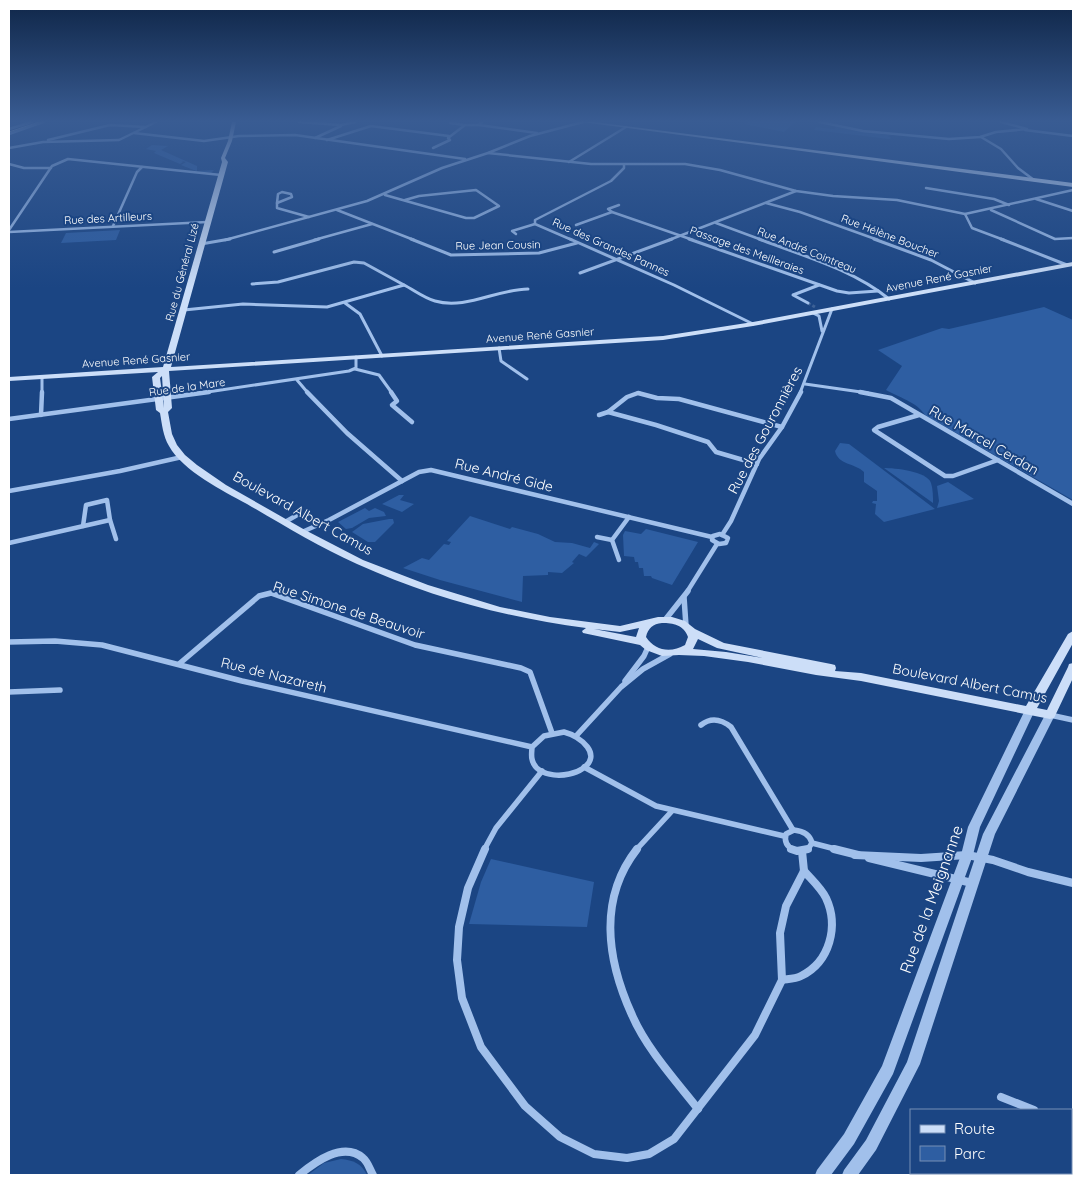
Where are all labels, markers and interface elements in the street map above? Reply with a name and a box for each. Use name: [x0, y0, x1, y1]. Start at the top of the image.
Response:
street label: Rue des Artilleurs: [64, 209, 152, 227]
street label: Rue Hélène Boucher: [839, 211, 942, 261]
street label: Rue des Grandes Pannes: [550, 215, 672, 279]
street label: Rue du Général Lizé: [162, 221, 202, 323]
street label: Passage des Meilleraies: [688, 223, 806, 277]
street label: Rue André Cointreau: [755, 224, 859, 276]
street label: Rue Jean Cousin: [455, 237, 541, 253]
street label: Avenue René Gasnier: [884, 261, 994, 295]
street label: Avenue René Gasnier: [485, 324, 595, 346]
street label: Avenue René Gasnier: [81, 349, 191, 371]
street label: Rue des Gouronnières: [724, 363, 806, 497]
street label: Rue de la Mare: [148, 375, 226, 399]
street label: Rue Marcel Cerdan: [926, 401, 1042, 479]
street label: Rue André Gide: [453, 454, 555, 496]
street label: Boulevard Albert Camus: [230, 467, 376, 559]
street label: Rue Simone de Beauvoir: [271, 577, 428, 643]
street label: Rue de Nazareth: [219, 653, 329, 697]
street label: Boulevard Albert Camus: [891, 659, 1049, 707]
street label: Rue de la Meignanne: [895, 822, 967, 976]
legend: [910, 1109, 1072, 1174]
text: Route: [954, 1119, 995, 1138]
text: Parc: [954, 1144, 985, 1163]

